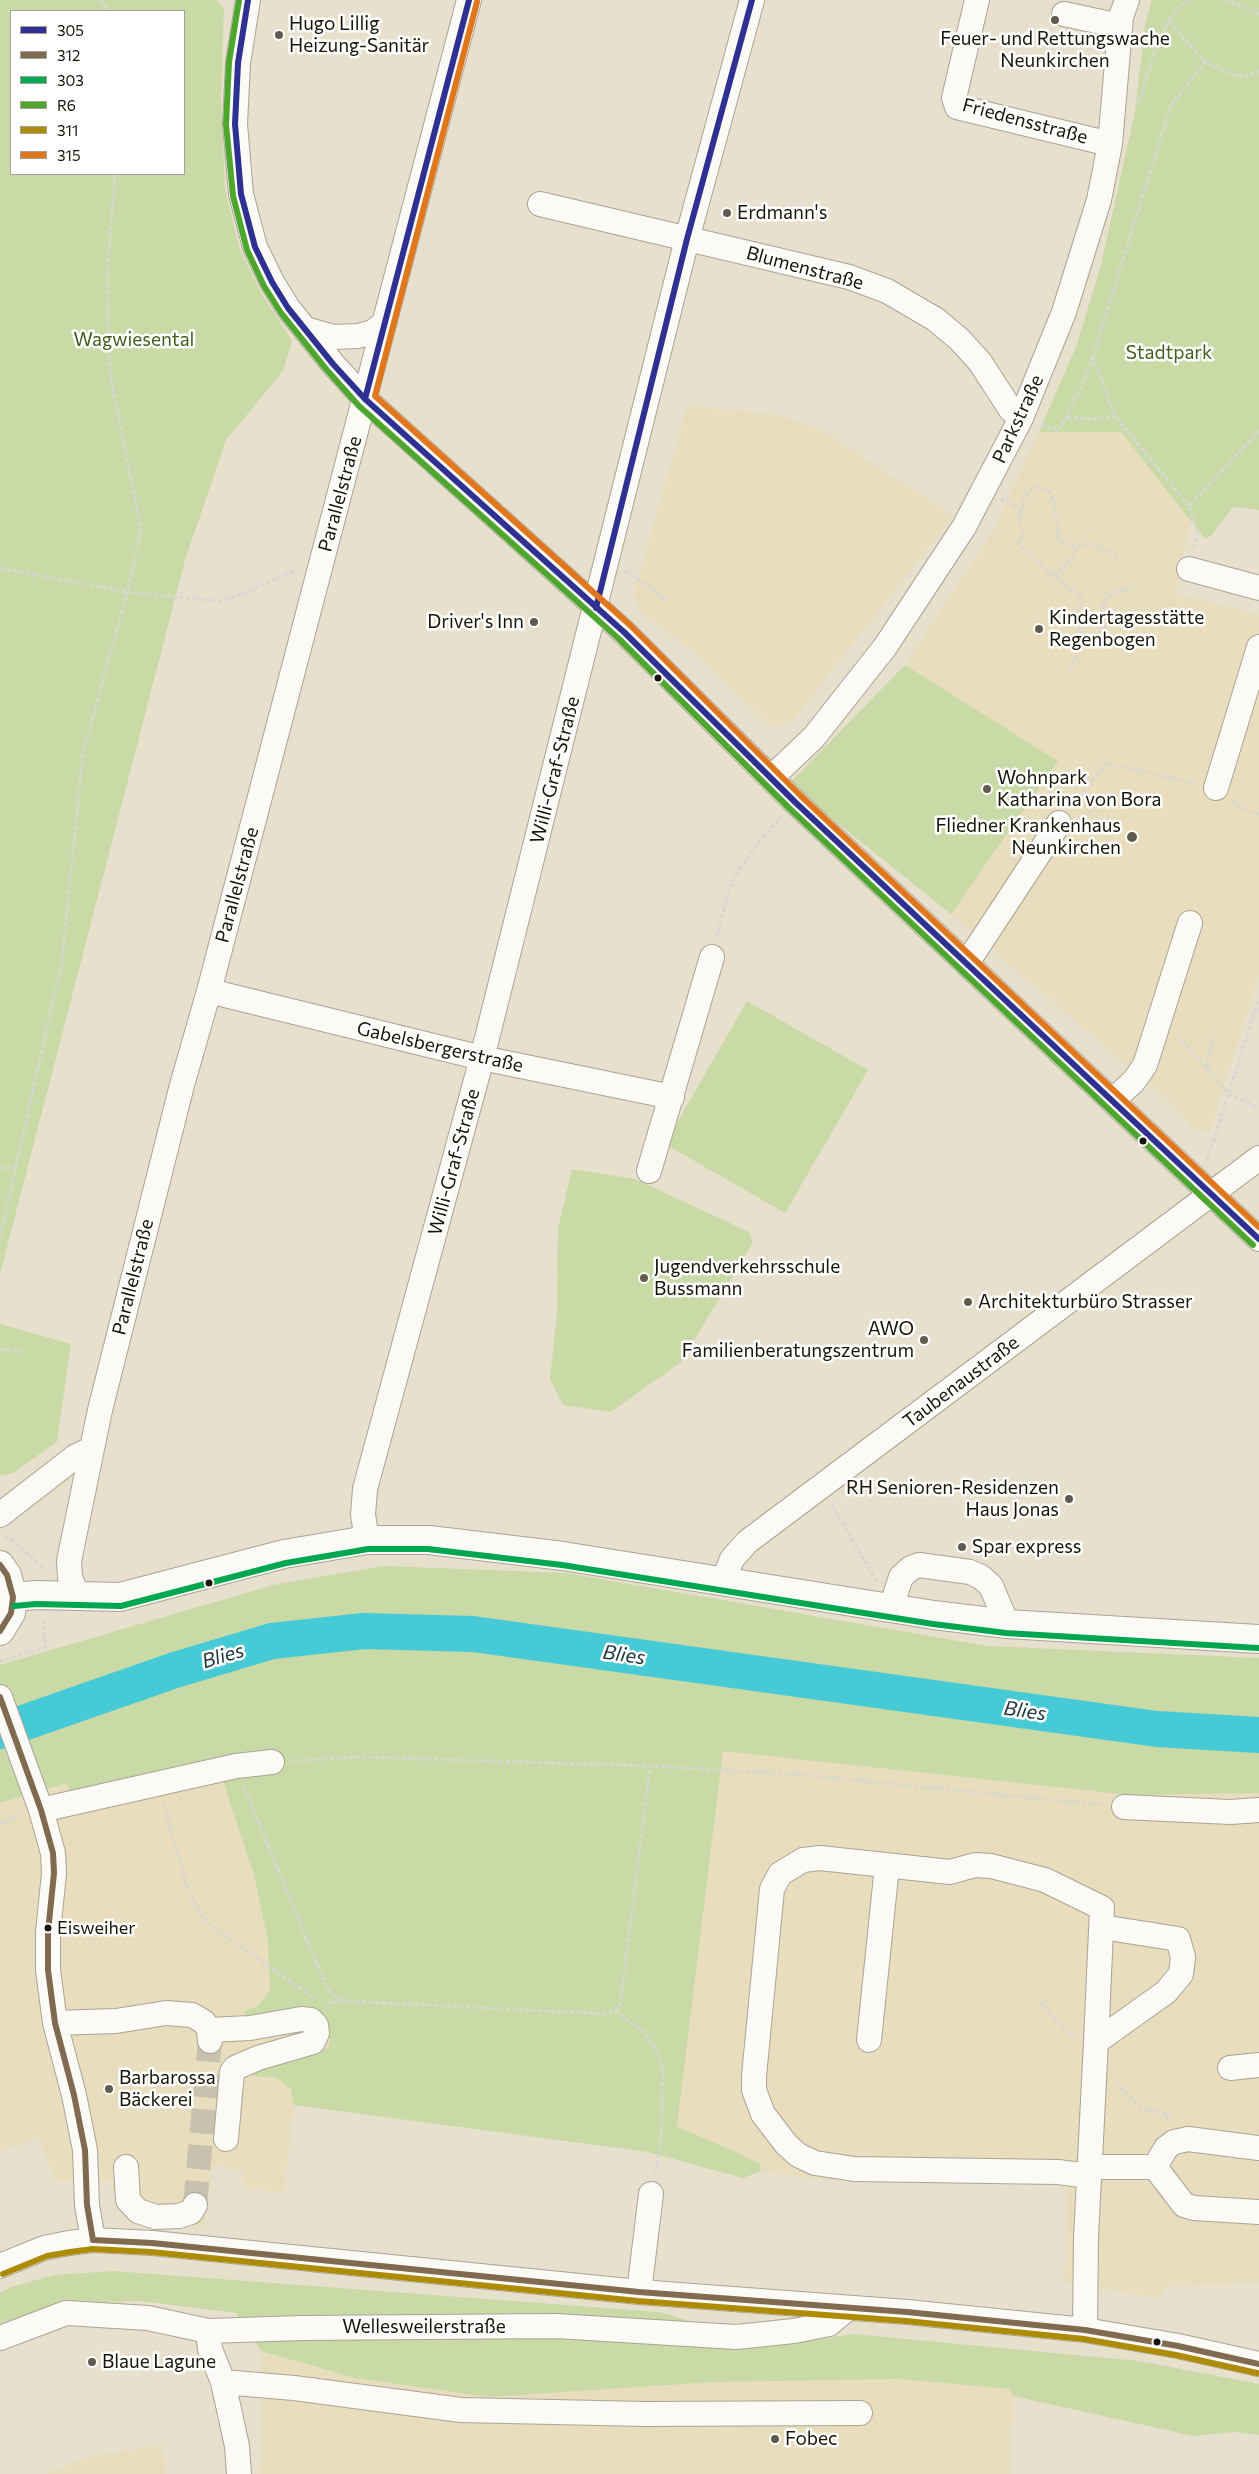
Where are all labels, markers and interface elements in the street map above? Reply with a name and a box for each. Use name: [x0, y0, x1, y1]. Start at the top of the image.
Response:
legend: [10, 10, 185, 175]
place label: Hugo Lillig Heizung-Sanitär: [289, 13, 429, 57]
marker: Feuer- und Rettungswache Neunkirchen: [1049, 14, 1061, 26]
text: 305: [57, 21, 84, 39]
place label: Feuer- und Rettungswache Neunkirchen: [940, 28, 1170, 72]
marker: Hugo Lillig Heizung-Sanitär: [273, 29, 285, 41]
text: 312: [57, 46, 80, 64]
text: 303: [57, 71, 84, 89]
street label: Friedensstraße: [960, 93, 1090, 149]
text: R6: [57, 96, 76, 114]
text: 311: [57, 121, 78, 139]
text: 315: [57, 146, 81, 164]
place label: Erdmann's: [737, 202, 827, 224]
marker: Erdmann's: [721, 207, 733, 219]
street label: Blumenstraße: [744, 241, 866, 295]
park label: Wagwiesental: [74, 329, 194, 351]
park label: Stadtpark: [1126, 342, 1212, 364]
street label: Parkstraße: [988, 371, 1048, 467]
street label: Parallelstraße: [314, 434, 366, 554]
place label: Kindertagesstätte Regenbogen: [1049, 607, 1204, 651]
place label: Driver's Inn: [427, 611, 524, 633]
marker: Driver's Inn: [528, 616, 540, 628]
marker: Kindertagesstätte Regenbogen: [1033, 623, 1045, 635]
unlabelled marker: [653, 673, 663, 683]
street label: Willi-Graf-Straße: [526, 694, 584, 846]
place label: Wohnpark Katharina von Bora: [997, 767, 1161, 811]
marker: Wohnpark Katharina von Bora: [981, 783, 993, 795]
place label: Fliedner Krankenhaus Neunkirchen: [935, 815, 1121, 859]
street label: Parallelstraße: [211, 825, 263, 945]
marker: Fliedner Krankenhaus Neunkirchen: [1125, 830, 1139, 844]
street label: Gabelsbergerstraße: [355, 1017, 525, 1077]
street label: Willi-Graf-Straße: [423, 1086, 485, 1238]
unlabelled marker: [1138, 1136, 1148, 1146]
street label: Parallelstraße: [108, 1217, 158, 1337]
place label: Jugendverkehrsschule Bussmann: [654, 1256, 840, 1300]
marker: Jugendverkehrsschule Bussmann: [638, 1272, 650, 1284]
place label: Architekturbüro Strasser: [978, 1291, 1193, 1313]
marker: Architekturbüro Strasser: [962, 1296, 974, 1308]
place label: AWO Familienberatungszentrum: [682, 1318, 914, 1362]
street label: Taubenaustraße: [899, 1331, 1023, 1433]
marker: AWO Familienberatungszentrum: [918, 1334, 930, 1346]
place label: RH Senioren-Residenzen Haus Jonas: [846, 1477, 1059, 1521]
marker: RH Senioren-Residenzen Haus Jonas: [1063, 1493, 1075, 1505]
place label: Spar express: [972, 1536, 1081, 1558]
marker: Spar express: [956, 1541, 968, 1553]
unlabelled marker: [204, 1578, 214, 1588]
water label: Blies: [199, 1638, 247, 1674]
water label: Blies: [601, 1640, 647, 1670]
water label: Blies: [1002, 1696, 1048, 1726]
place label: Eisweiher: [57, 1917, 136, 1939]
marker: Eisweiher: [43, 1923, 53, 1933]
place label: Barbarossa Bäckerei: [119, 2067, 216, 2111]
marker: Barbarossa Bäckerei: [103, 2083, 115, 2095]
street label: Wellesweilerstraße: [342, 2316, 506, 2338]
unlabelled marker: [1152, 2337, 1162, 2347]
place label: Blaue Lagune: [102, 2351, 216, 2373]
marker: Blaue Lagune: [86, 2356, 98, 2368]
place label: Fobec: [785, 2428, 837, 2450]
marker: Fobec: [769, 2433, 781, 2445]

